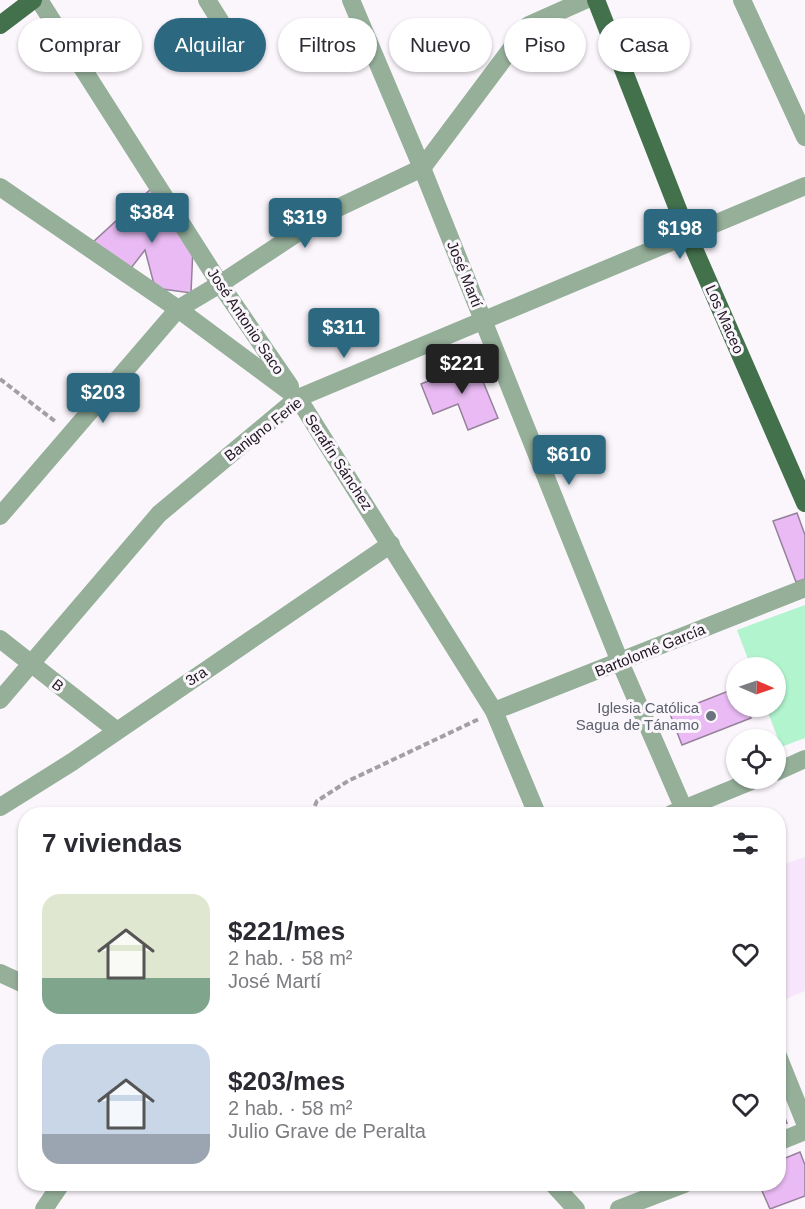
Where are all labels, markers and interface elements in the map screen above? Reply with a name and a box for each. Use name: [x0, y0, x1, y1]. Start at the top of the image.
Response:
chip: Comprar: [18, 18, 142, 72]
chip: Alquilar: [154, 18, 266, 72]
chip: Filtros: [278, 18, 377, 72]
chip: Nuevo: [389, 18, 492, 72]
chip: Piso: [504, 18, 586, 72]
chip: Casa: [598, 18, 690, 72]
pin: $384: [116, 193, 188, 244]
pin: $319: [269, 198, 341, 249]
text: $384: [130, 201, 174, 223]
text: $319: [283, 206, 327, 228]
pin: $198: [644, 209, 716, 260]
text: $198: [658, 217, 702, 239]
street label: José Martí: [444, 238, 486, 310]
street label: José Antonio Saco: [204, 265, 288, 377]
street label: Los Maceo: [702, 282, 748, 356]
pin: $311: [308, 308, 380, 359]
text: $311: [322, 316, 366, 338]
pin: $221: [426, 344, 498, 395]
text: $221: [440, 352, 484, 374]
pin: $203: [67, 373, 139, 424]
text: $203: [81, 381, 125, 403]
street label: Banigno Ferie: [221, 394, 305, 464]
street label: Serafín Sánchez: [302, 411, 376, 513]
pin: $610: [533, 435, 605, 486]
text: $610: [547, 443, 591, 465]
street label: Bartolomé García: [592, 620, 708, 680]
north arrow: [726, 657, 786, 717]
map controls: [726, 657, 786, 789]
street label: 3ra: [182, 663, 210, 689]
street label: B: [49, 675, 67, 695]
place label: Iglesia Católica Sagua de Tánamo: [576, 699, 700, 733]
marker: Iglesia Católica Sagua de Tánamo: [704, 709, 718, 723]
button: locate: [726, 729, 786, 789]
icon: filters: [729, 827, 762, 860]
text: 7 viviendas: [42, 828, 182, 858]
text: $221/mes: [228, 916, 345, 946]
icon: home: [90, 918, 162, 990]
icon: heart: [729, 938, 762, 971]
text: 2 hab. · 58 m²: [228, 947, 353, 969]
text: José Martí: [228, 970, 321, 992]
text: $203/mes: [228, 1066, 345, 1096]
icon: home: [90, 1068, 162, 1140]
icon: heart: [729, 1088, 762, 1121]
text: 2 hab. · 58 m²: [228, 1097, 353, 1119]
text: Julio Grave de Peralta: [228, 1120, 426, 1142]

